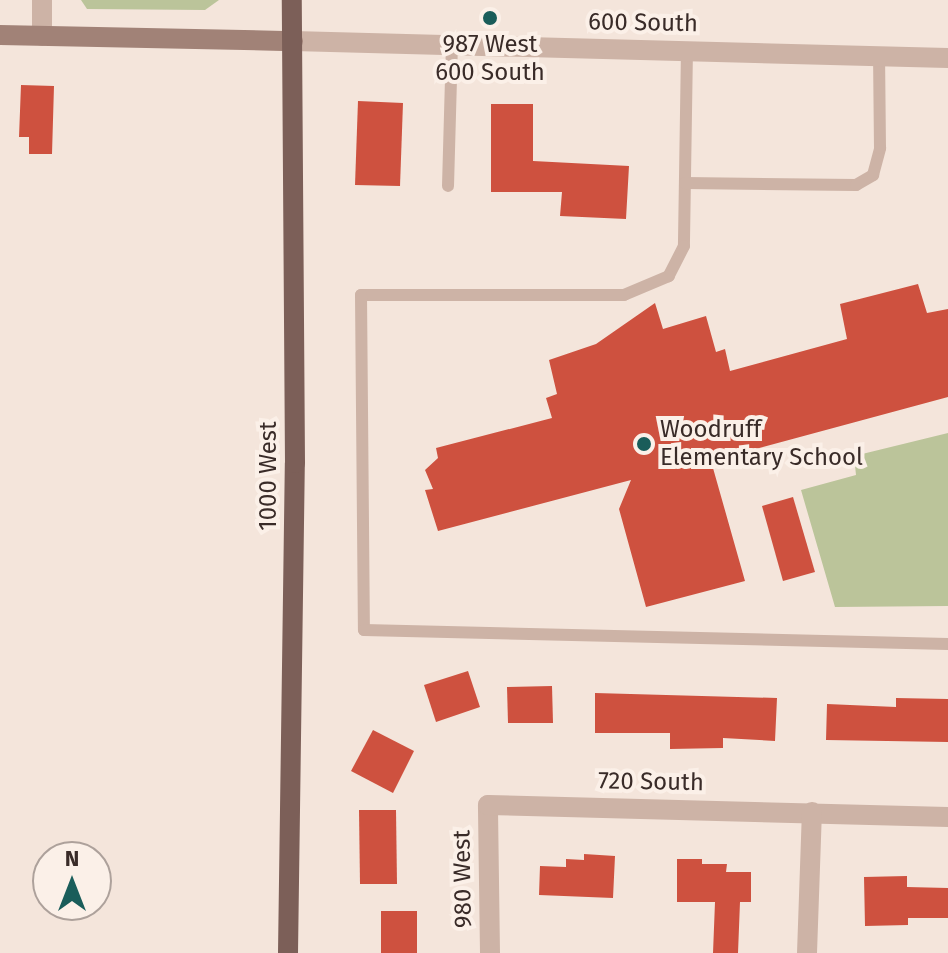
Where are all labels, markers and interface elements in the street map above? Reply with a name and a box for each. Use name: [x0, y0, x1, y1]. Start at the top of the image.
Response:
street label: 600 South: [588, 8, 698, 38]
marker: 987 West 600 South: [481, 9, 499, 27]
place label: 987 West 600 South: [435, 31, 545, 87]
place label: Woodruff Elementary School: [660, 416, 863, 472]
street label: 1000 West: [255, 421, 283, 531]
marker: Woodruff Elementary School: [635, 435, 653, 453]
street label: 720 South: [598, 767, 704, 797]
street label: 980 West: [448, 830, 478, 928]
north arrow: [32, 841, 112, 921]
text: N: [65, 845, 79, 872]

